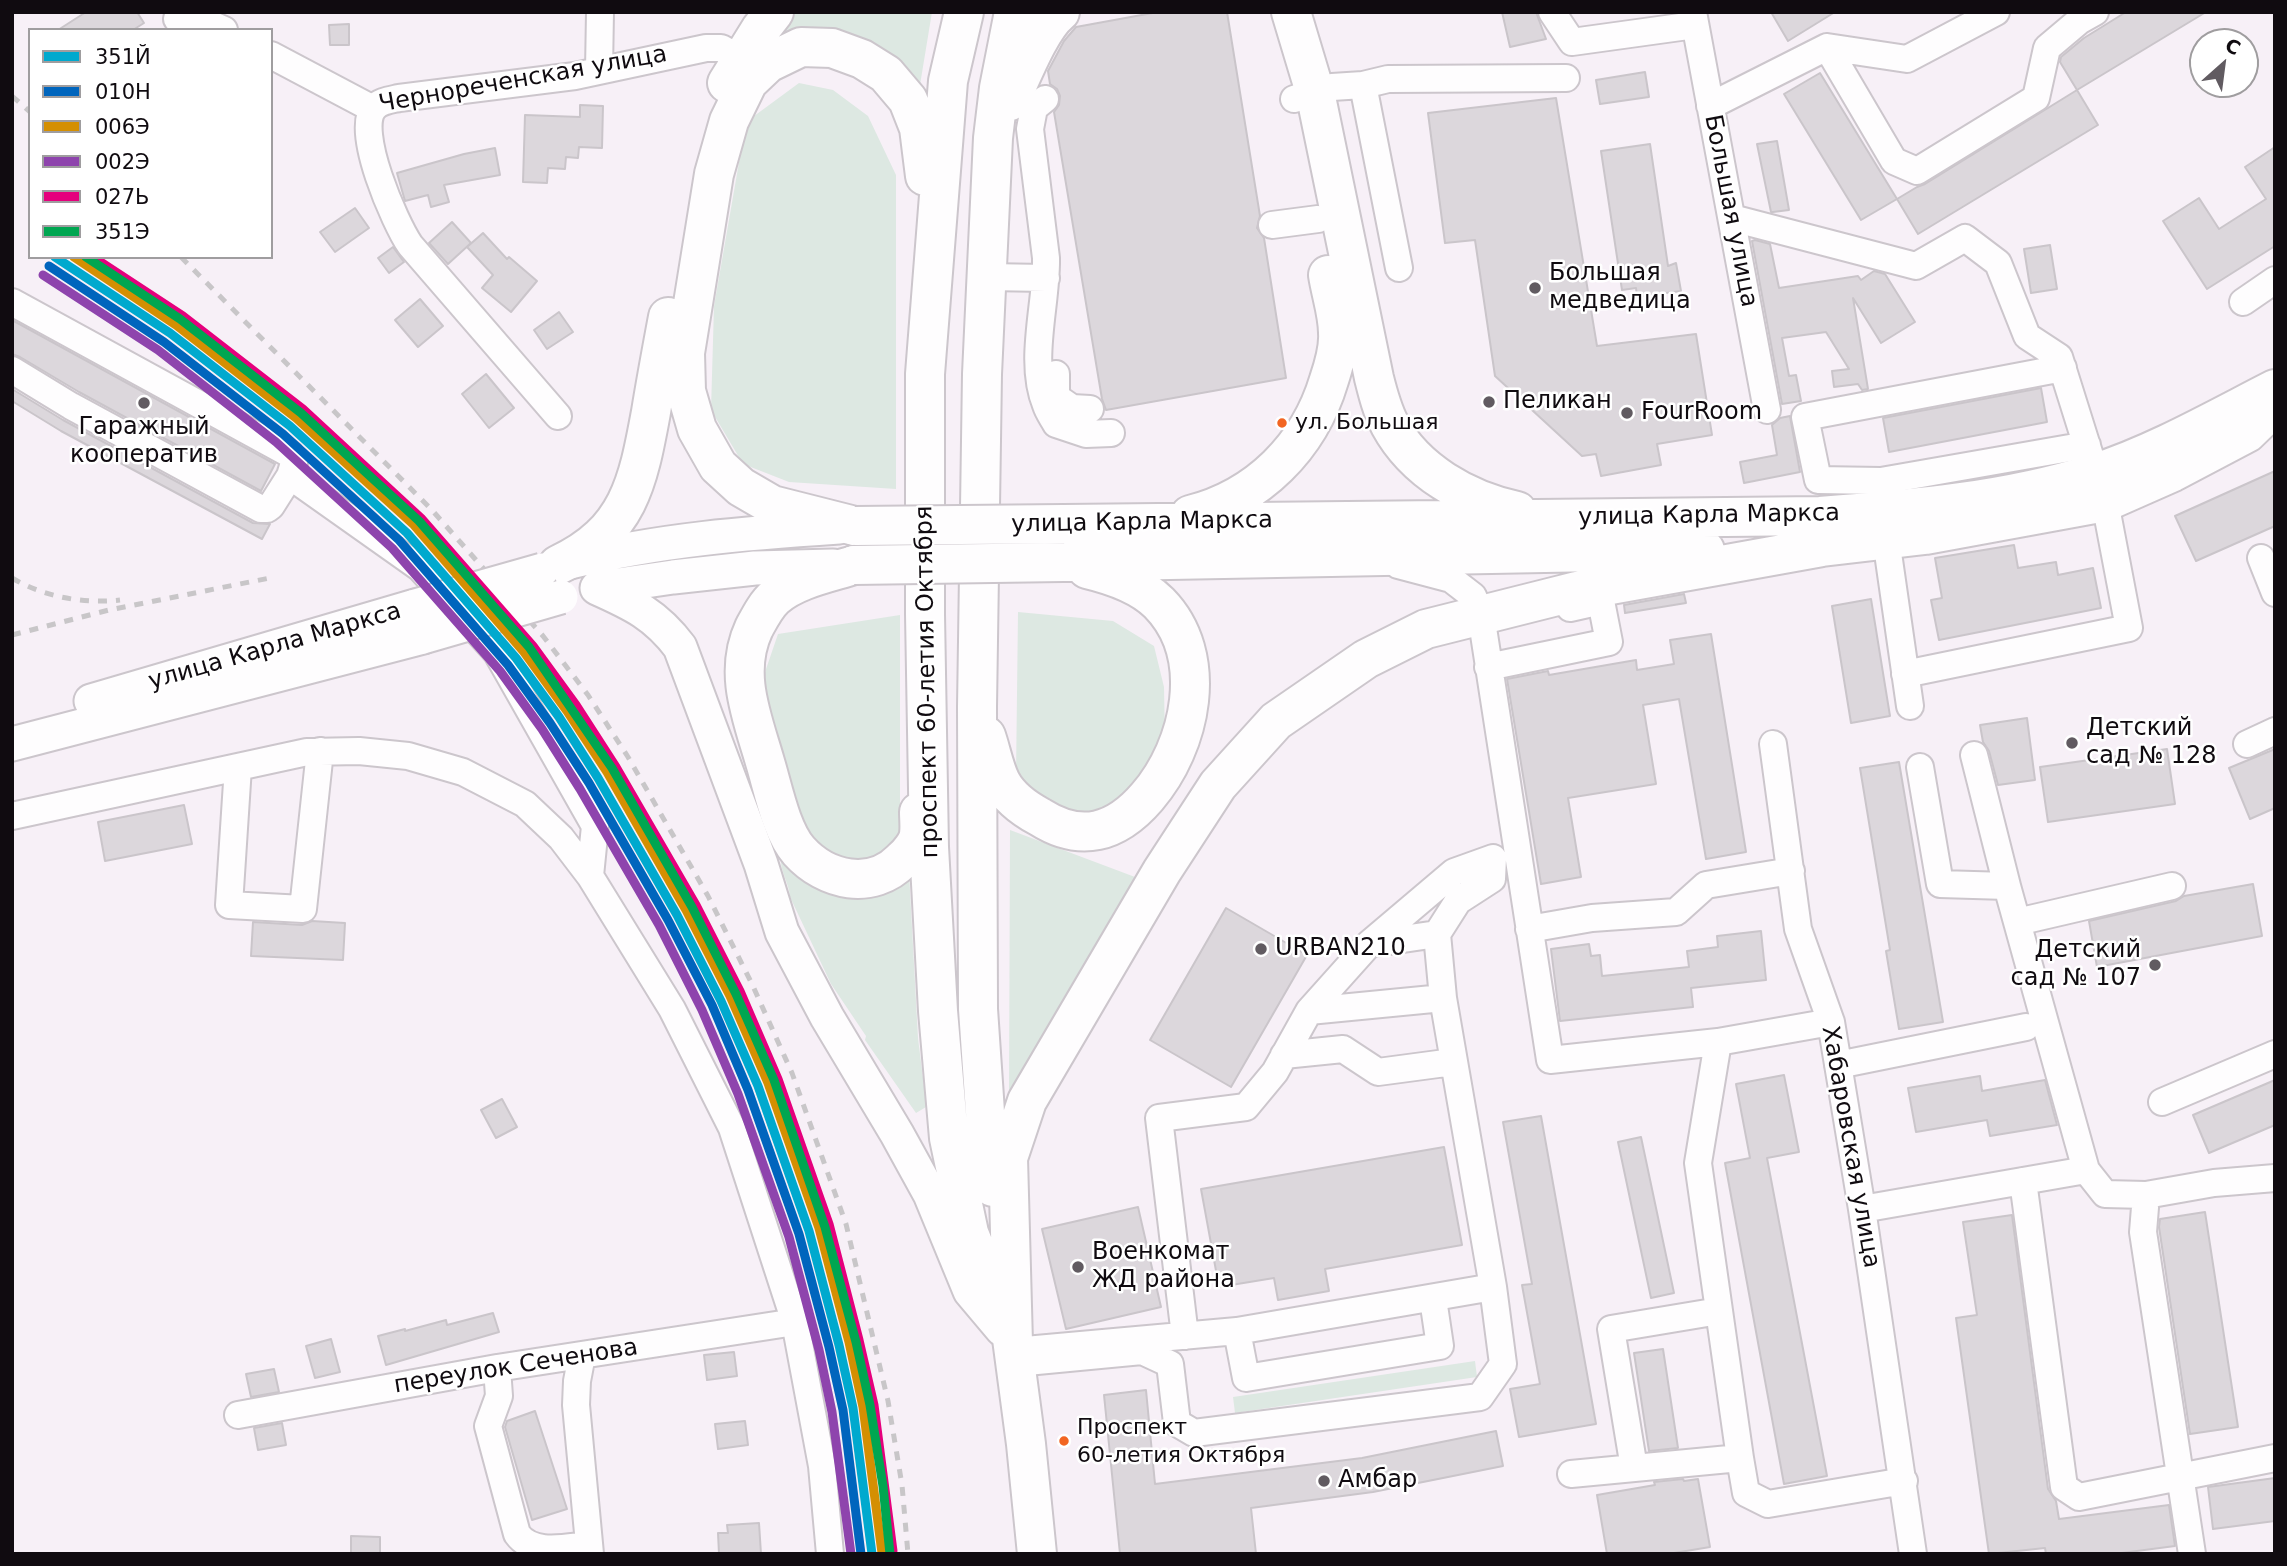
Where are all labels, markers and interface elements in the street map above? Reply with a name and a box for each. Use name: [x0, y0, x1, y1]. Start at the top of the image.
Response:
legend: [28, 28, 273, 259]
north arrow: [2189, 28, 2259, 98]
text: С: [2222, 33, 2244, 59]
street label: Чернореченская улица: [377, 40, 669, 120]
text: 351Й: [95, 45, 151, 69]
text: 010Н: [95, 80, 151, 104]
street label: Большая улица: [1697, 112, 1763, 310]
text: 006Э: [95, 115, 150, 139]
text: 002Э: [95, 150, 150, 174]
text: 027Ь: [95, 185, 150, 209]
text: 351Э: [95, 220, 150, 244]
place label: Большая медведица: [1549, 260, 1691, 316]
marker: Большая медведица: [1527, 280, 1543, 296]
place label: Пеликан: [1503, 388, 1612, 416]
marker: Пеликан: [1481, 394, 1497, 410]
marker: Гаражный кооператив: [136, 395, 152, 411]
place label: FourRoom: [1641, 399, 1762, 427]
marker: FourRoom: [1619, 405, 1635, 421]
place label: ул. Большая: [1295, 410, 1438, 436]
place label: Гаражный кооператив: [70, 414, 218, 470]
marker: ул. Большая: [1275, 416, 1289, 430]
street label: улица Карла Маркса: [1578, 499, 1840, 533]
street label: проспект 60-летия Октября: [911, 505, 945, 859]
street label: улица Карла Маркса: [1011, 506, 1273, 540]
street label: улица Карла Маркса: [145, 597, 405, 697]
place label: Детский сад № 128: [2086, 715, 2217, 771]
marker: Детский сад № 128: [2064, 735, 2080, 751]
place label: URBAN210: [1275, 935, 1406, 963]
place label: Детский сад № 107: [2010, 937, 2141, 993]
marker: URBAN210: [1253, 941, 1269, 957]
marker: Детский сад № 107: [2147, 957, 2163, 973]
street label: Хабаровская улица: [1815, 1024, 1885, 1270]
place label: Военкомат ЖД района: [1092, 1239, 1235, 1295]
marker: Военкомат ЖД района: [1070, 1259, 1086, 1275]
street label: переулок Сеченова: [392, 1333, 640, 1401]
place label: Проспект 60-летия Октября: [1077, 1415, 1285, 1466]
marker: Проспект 60-летия Октября: [1057, 1434, 1071, 1448]
place label: Амбар: [1338, 1467, 1417, 1495]
marker: Амбар: [1316, 1473, 1332, 1489]

